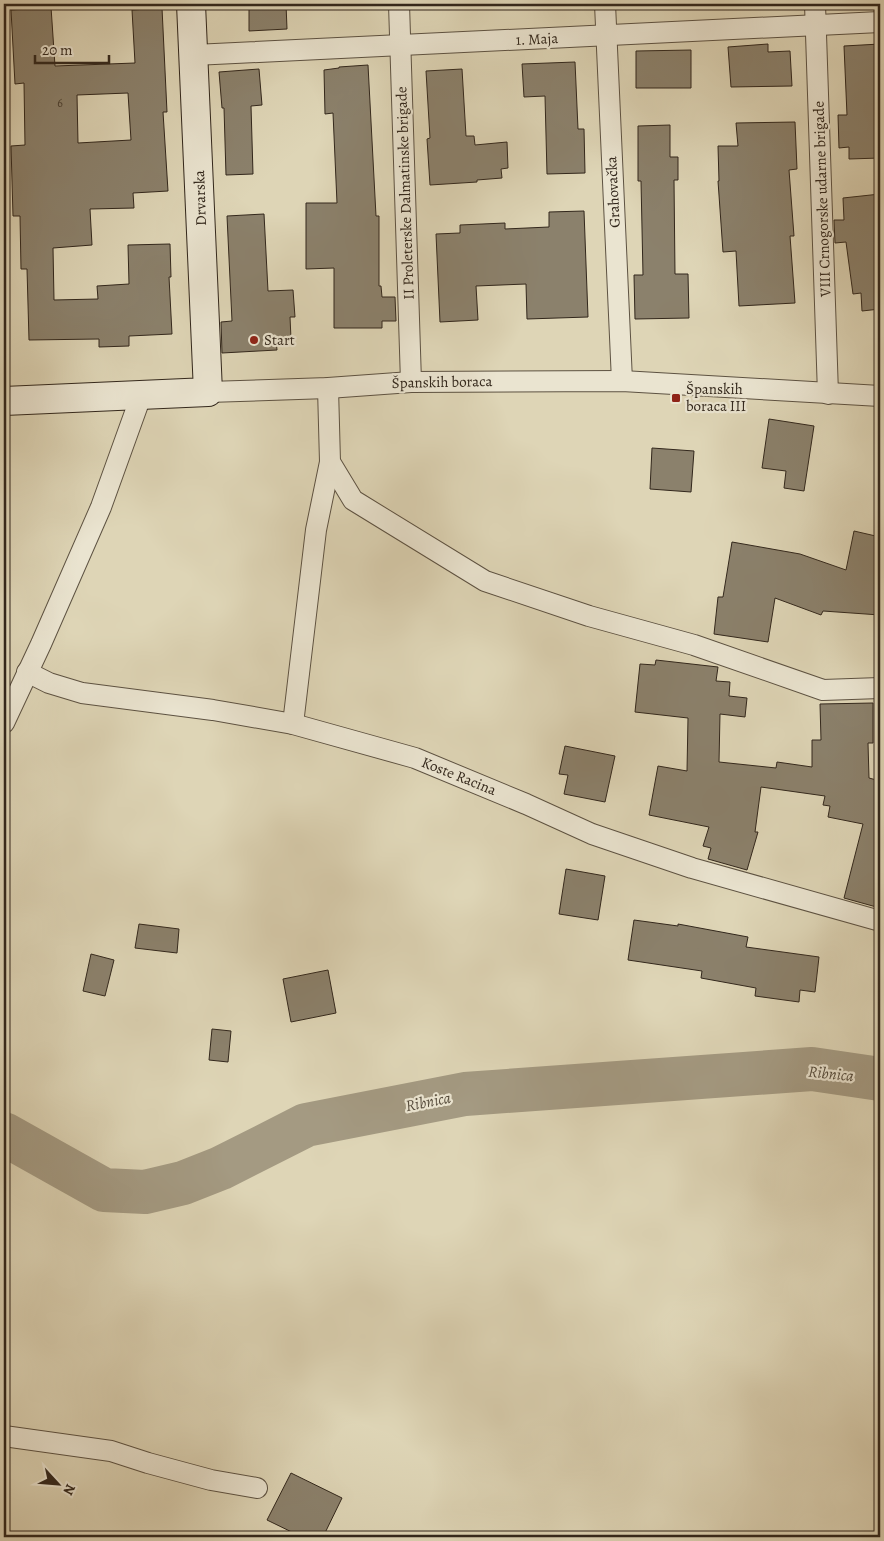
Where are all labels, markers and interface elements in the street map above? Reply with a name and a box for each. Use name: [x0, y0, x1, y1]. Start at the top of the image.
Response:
street label: 1. Maja: [515, 28, 559, 50]
scale bar: [35, 32, 109, 64]
text: 20 m: [42, 40, 73, 60]
street label: II Proleterske Dalmatinske brigade: [391, 86, 419, 300]
house number: 6: [57, 95, 63, 111]
street label: VIII Crnogorske udarne brigade: [809, 100, 835, 298]
street label: Grahovačka: [601, 156, 625, 228]
street label: Drvarska: [189, 170, 211, 226]
place label: Start: [264, 330, 295, 350]
marker: Start: [248, 334, 260, 346]
street label: Španskih boraca: [392, 371, 492, 393]
place label: Španskih boraca III: [686, 379, 746, 416]
marker: Španskih boraca III: [670, 392, 682, 404]
street label: Koste Racina: [419, 752, 499, 800]
water label: Ribnica: [807, 1061, 855, 1087]
water label: Ribnica: [404, 1087, 453, 1117]
north arrow: [32, 1458, 82, 1508]
text: N: [58, 1481, 80, 1498]

